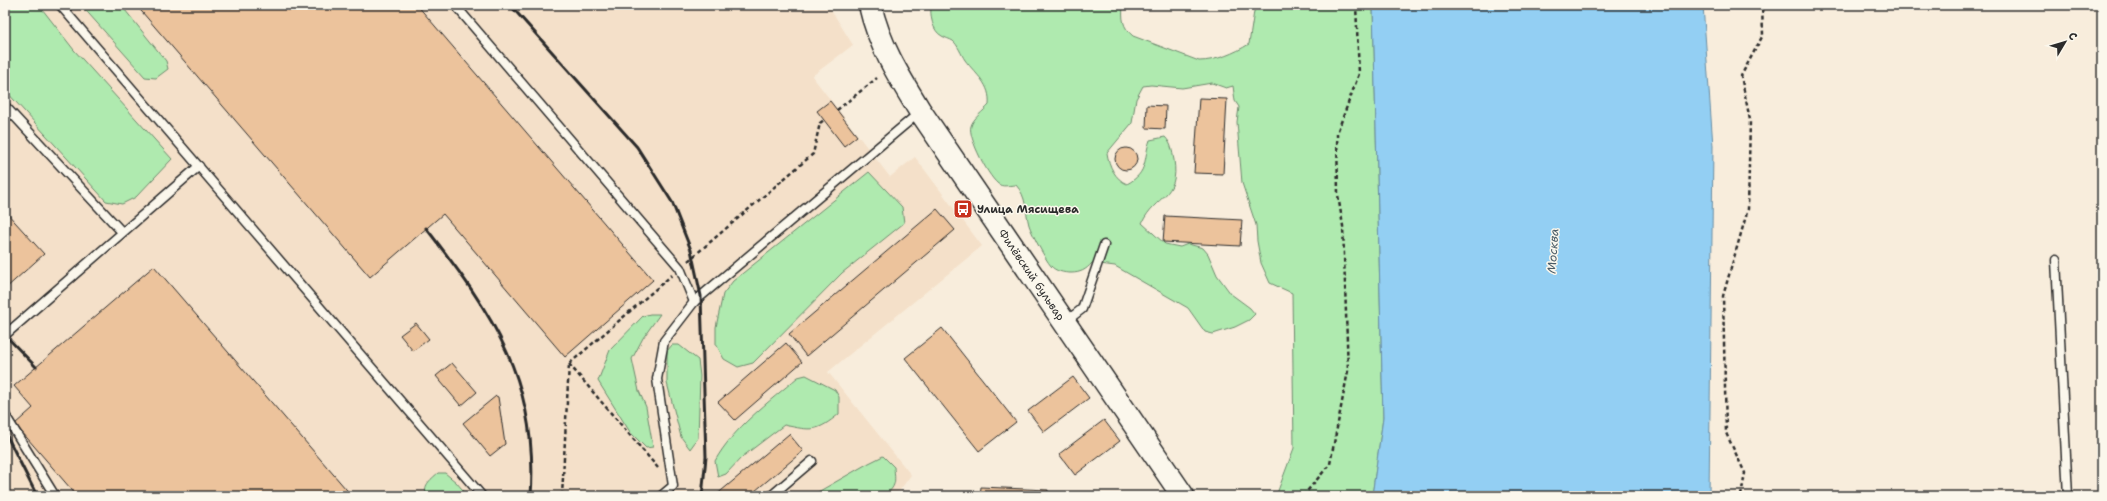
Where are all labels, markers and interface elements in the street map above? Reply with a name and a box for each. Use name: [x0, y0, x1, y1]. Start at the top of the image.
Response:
north arrow: [2045, 22, 2085, 62]
text: С: [2064, 29, 2081, 44]
bus stop icon: Улица Мясищева: [952, 198, 974, 220]
place label: Улица Мясищева: [977, 202, 1079, 217]
street label: Филёвский бульвар: [995, 226, 1068, 324]
water label: Москва: [1543, 228, 1563, 274]

